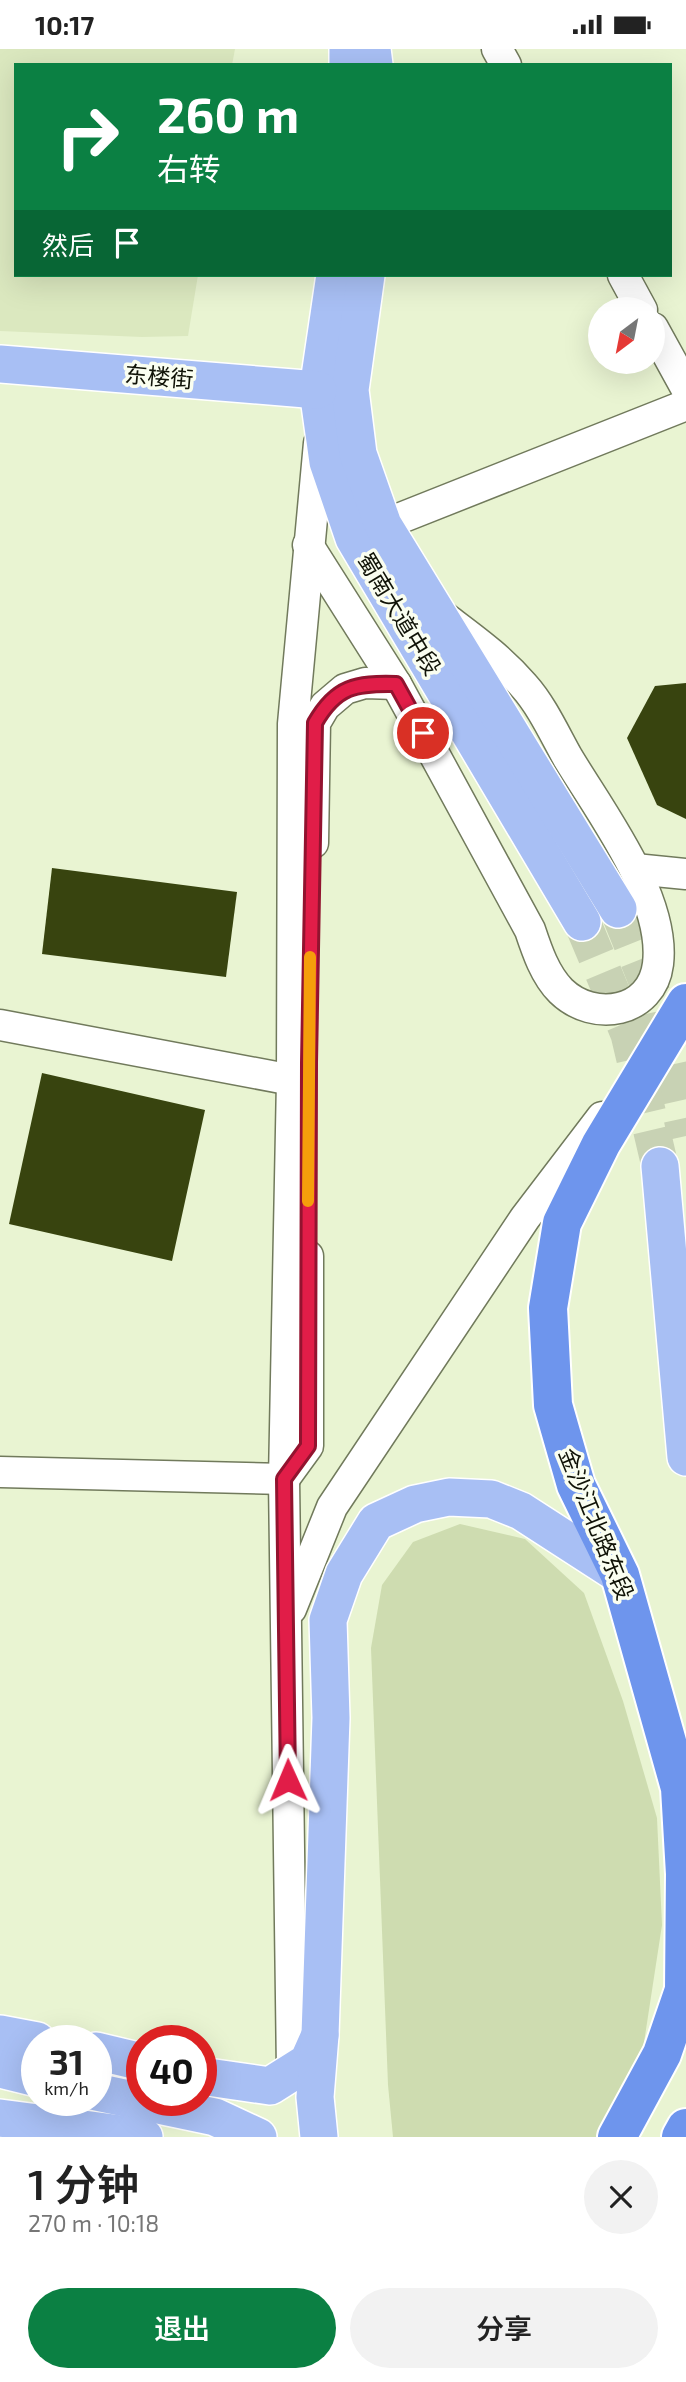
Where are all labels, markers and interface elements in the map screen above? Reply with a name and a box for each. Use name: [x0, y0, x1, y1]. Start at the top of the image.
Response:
text: 10:17: [35, 9, 94, 40]
text: 260 m: [157, 84, 299, 143]
icon: right: [42, 91, 133, 182]
text: 右转: [157, 149, 221, 187]
icon: arrive: [108, 224, 146, 262]
text: 然后: [42, 229, 94, 260]
north arrow: [588, 297, 665, 375]
map controls: [588, 297, 665, 374]
street label: 东楼街: [123, 359, 195, 393]
street label: 蜀南大道中段: [352, 547, 447, 680]
pin: [393, 703, 453, 763]
icon: arrive: [404, 714, 442, 752]
street label: 金沙江北路东段: [554, 1444, 640, 1604]
position arrow: [251, 1743, 325, 1817]
speed limit sign: 40: [126, 2025, 217, 2116]
text: 31: [49, 2040, 84, 2082]
text: km/h: [44, 2077, 89, 2099]
text: 1 分钟: [28, 2158, 139, 2208]
button: close: [584, 2160, 658, 2234]
text: 270 m · 10:18: [28, 2209, 159, 2237]
button: 退出: [28, 2288, 336, 2368]
button: 分享: [350, 2288, 658, 2368]

